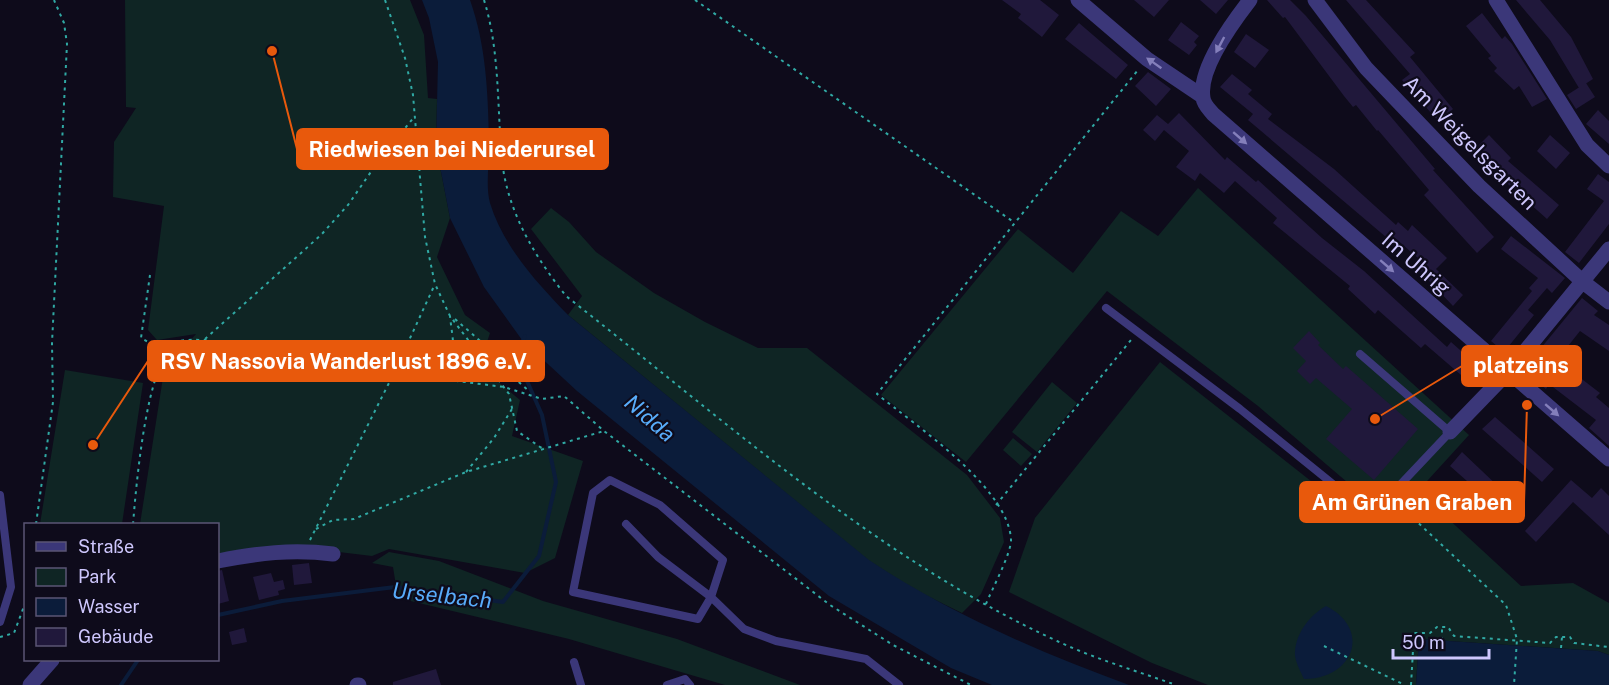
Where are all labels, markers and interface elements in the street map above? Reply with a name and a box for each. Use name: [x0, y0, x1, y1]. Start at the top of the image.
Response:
one-way arrow: [1215, 37, 1225, 54]
one-way arrow: [1146, 57, 1162, 69]
street label: Am Weigelsgarten: [1398, 70, 1543, 215]
callout: Riedwiesen bei Niederursel: [297, 129, 608, 169]
one-way arrow: [1232, 131, 1247, 144]
text: Riedwiesen bei Niederursel: [309, 136, 595, 162]
street label: Im Uhrig: [1377, 227, 1456, 300]
one-way arrow: [1379, 260, 1395, 273]
callout: RSV Nassovia Wanderlust 1896 e.V.: [148, 341, 544, 381]
callout: platzeins: [1462, 346, 1581, 386]
text: RSV Nassovia Wanderlust 1896 e.V.: [160, 348, 532, 374]
text: platzeins: [1473, 352, 1569, 378]
water label: Nidda: [619, 389, 681, 447]
one-way arrow: [1544, 403, 1559, 416]
callout: Am Grünen Graben: [1300, 482, 1524, 522]
text: Am Grünen Graben: [1312, 489, 1512, 515]
legend: [24, 523, 219, 661]
text: Straße: [78, 536, 134, 557]
text: Park: [78, 566, 116, 587]
water label: Urselbach: [391, 577, 493, 613]
text: Wasser: [78, 596, 140, 617]
scale bar: [1393, 622, 1489, 660]
text: Gebäude: [78, 626, 153, 647]
text: 50 m: [1402, 632, 1445, 653]

